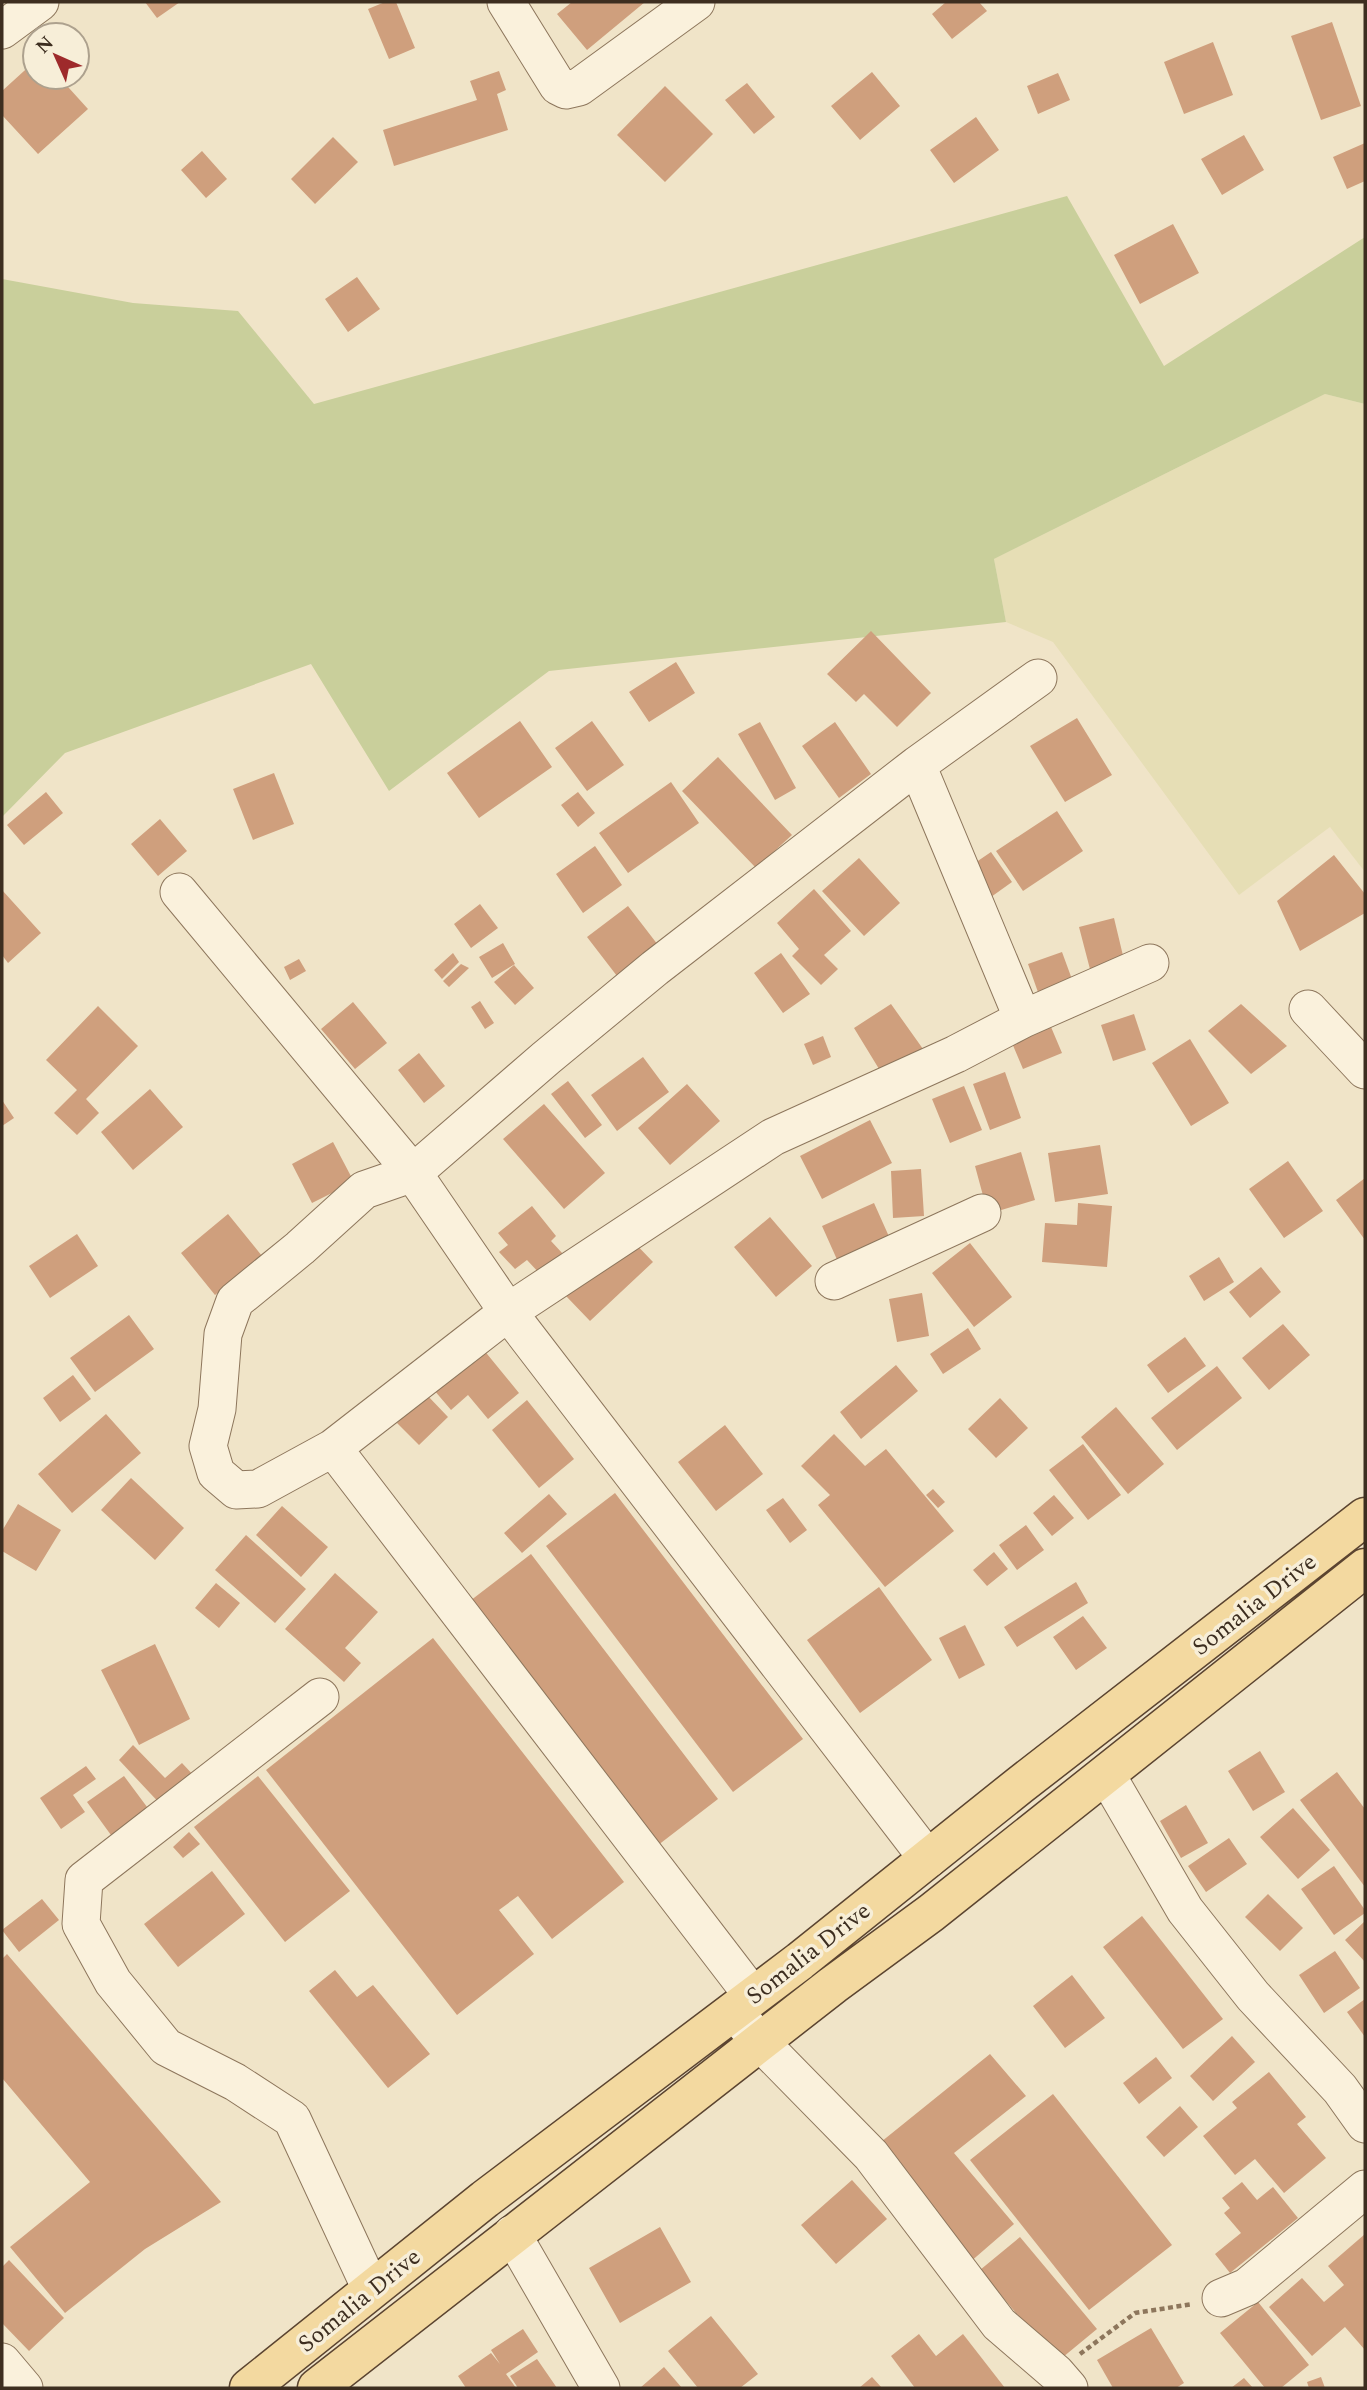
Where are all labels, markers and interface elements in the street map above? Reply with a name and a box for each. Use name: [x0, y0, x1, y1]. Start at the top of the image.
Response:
north arrow: [21, 21, 91, 91]
text: N: [29, 29, 61, 61]
street label: Somalia Drive: [1185, 1545, 1325, 1665]
street label: Somalia Drive: [739, 1894, 879, 2014]
street label: Somalia Drive: [290, 2240, 429, 2362]

